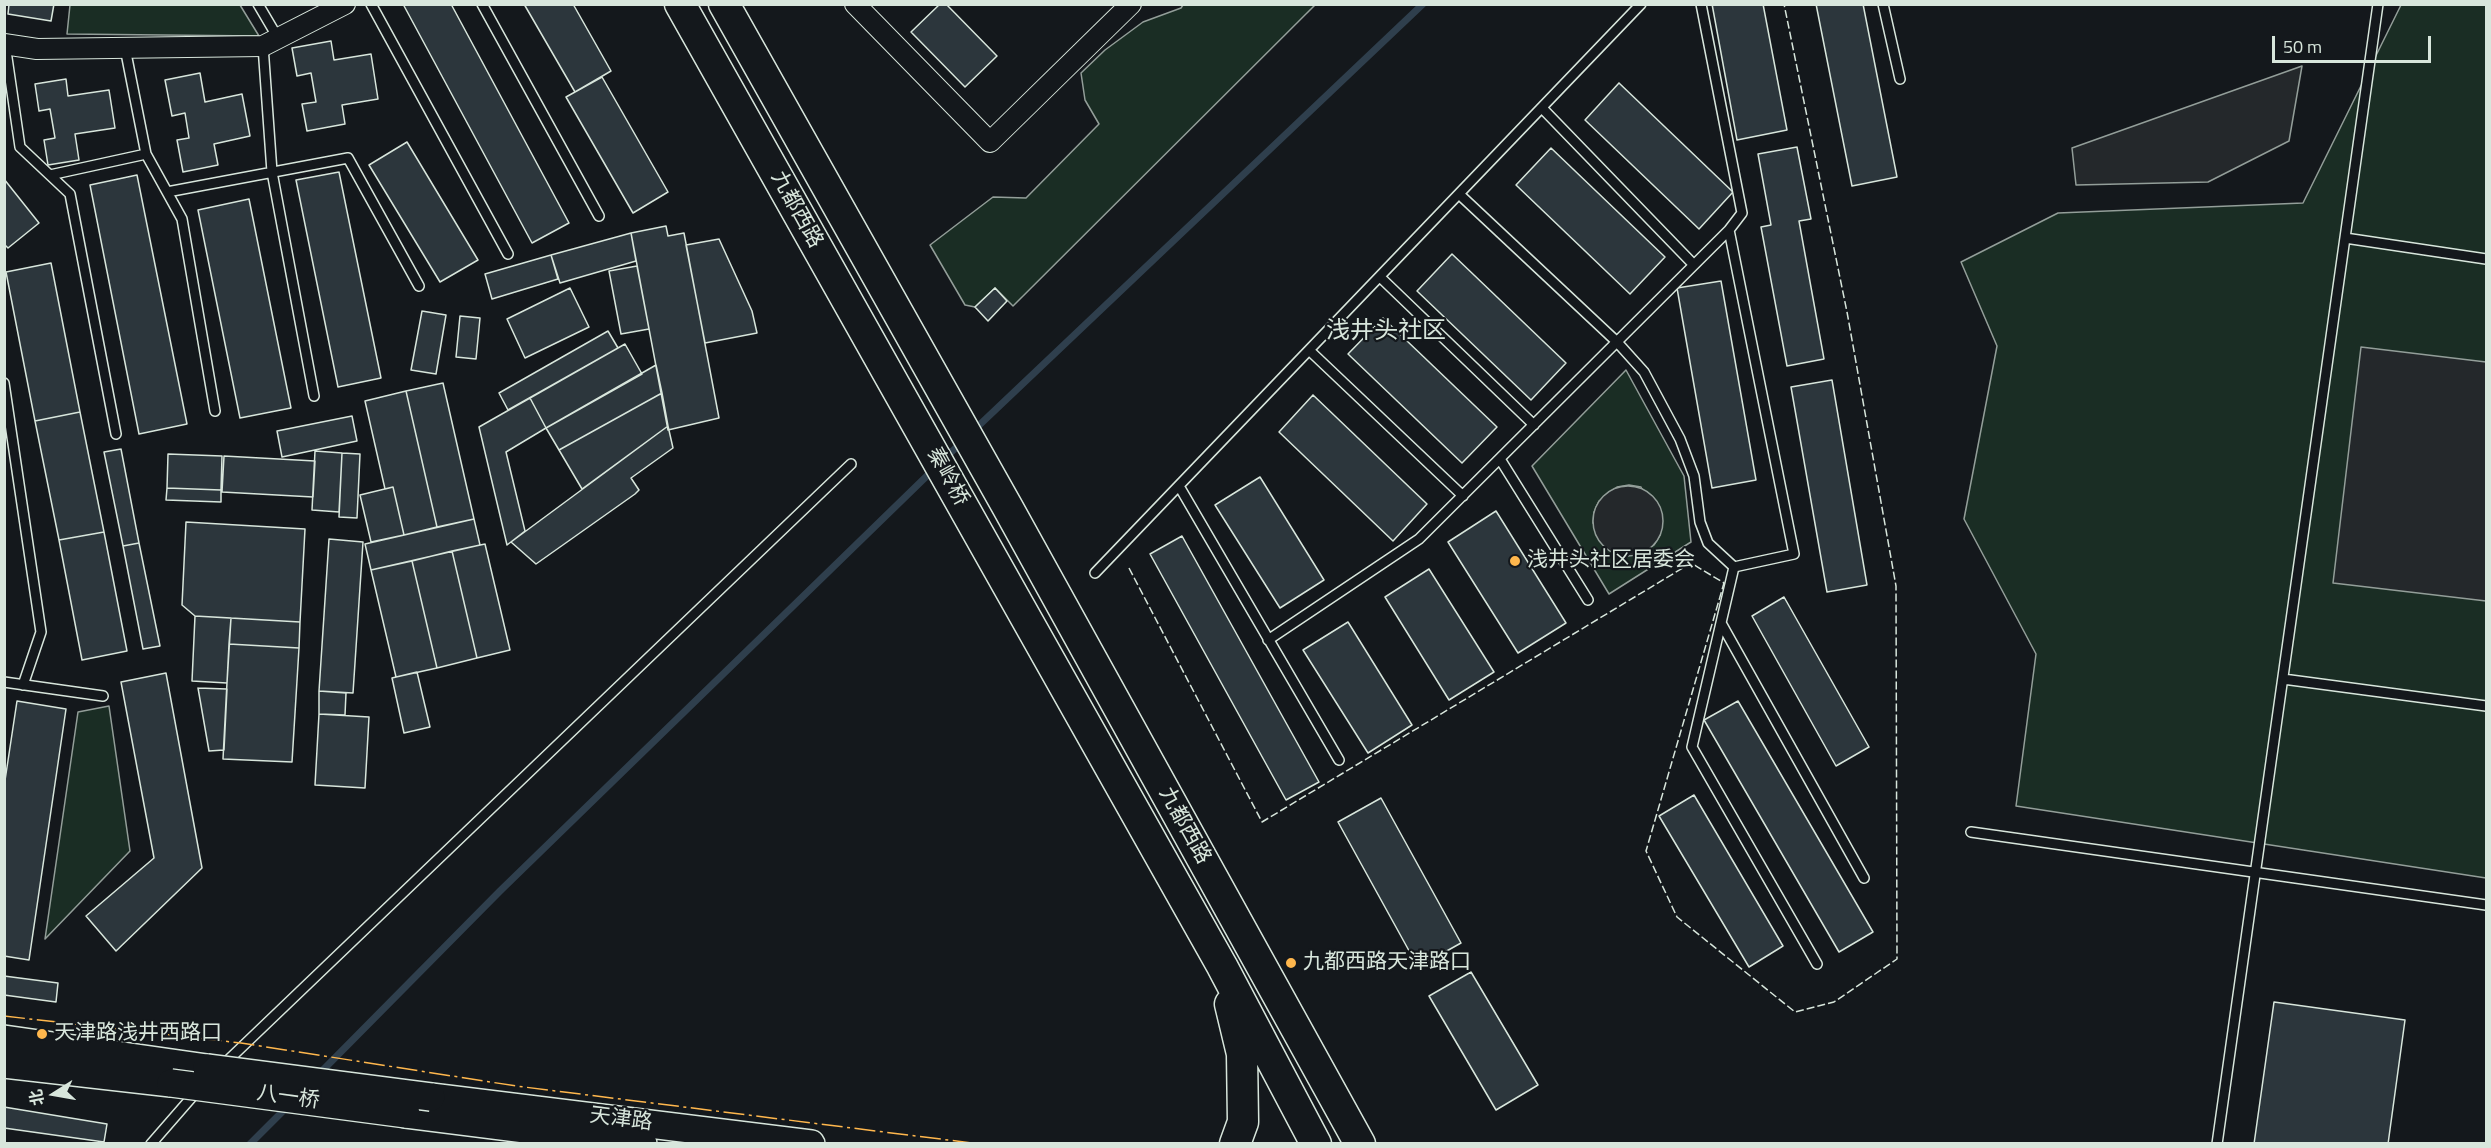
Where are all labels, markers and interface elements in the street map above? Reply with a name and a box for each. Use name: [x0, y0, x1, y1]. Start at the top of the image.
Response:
scale bar: [2275, 24, 2434, 62]
text: 50 m: [2283, 33, 2322, 60]
street label: 九都西路: [765, 167, 827, 253]
district label: 浅井头社区: [1326, 318, 1446, 346]
street label: 秦岭桥: [921, 443, 973, 511]
place label: 浅井头社区居委会: [1527, 548, 1695, 574]
marker: 浅井头社区居委会: [1508, 554, 1522, 568]
street label: 九都西路: [1153, 783, 1215, 869]
place label: 九都西路天津路口: [1303, 950, 1471, 976]
marker: 九都西路天津路口: [1284, 956, 1298, 970]
place label: 天津路浅井西路口: [54, 1021, 222, 1047]
marker: 天津路浅井西路口: [35, 1027, 49, 1041]
north arrow: [24, 1064, 84, 1124]
street label: 八一桥: [255, 1081, 321, 1115]
text: 北: [23, 1087, 50, 1108]
street label: 天津路: [588, 1104, 654, 1136]

